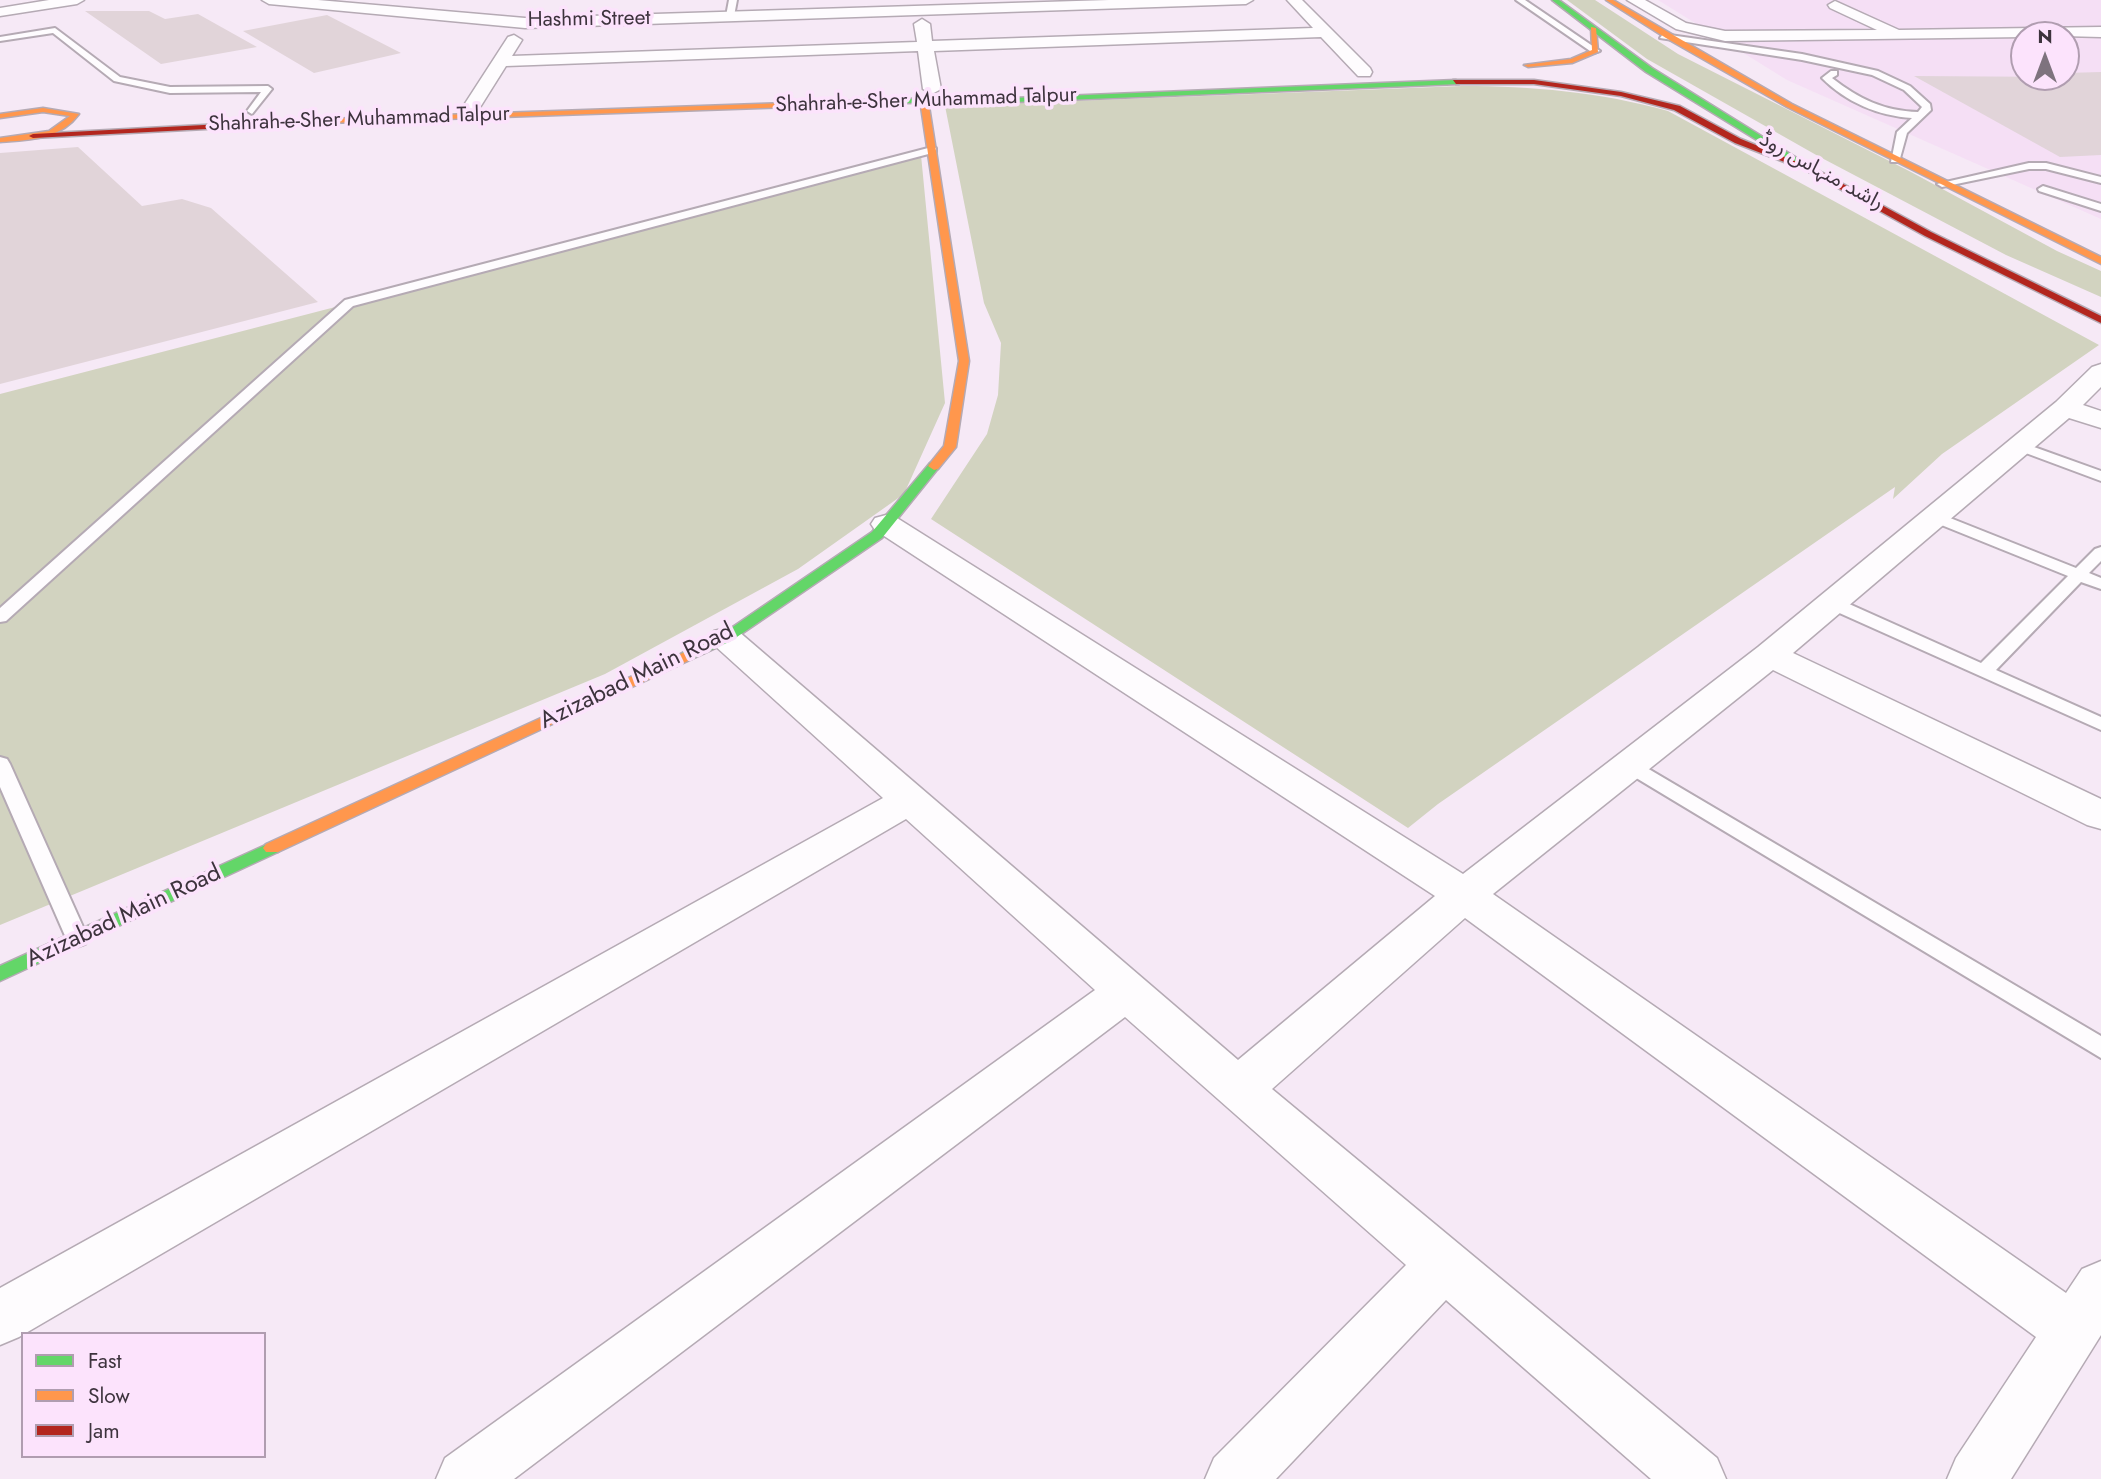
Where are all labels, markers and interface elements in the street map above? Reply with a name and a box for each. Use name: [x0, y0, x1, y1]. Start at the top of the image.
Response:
street label: Hashmi Street: [527, 6, 651, 34]
north arrow: [2010, 21, 2080, 91]
text: N: [2037, 23, 2053, 50]
street label: Shahrah-e-Sher Muhammad Talpur: [775, 83, 1077, 119]
street label: Shahrah-e-Sher Muhammad Talpur: [208, 102, 510, 138]
street label: راشد منہاس روڈ: [1754, 127, 1888, 217]
street label: Azizabad Main Road: [536, 618, 738, 736]
street label: Azizabad Main Road: [22, 859, 226, 975]
legend: [21, 1332, 266, 1458]
text: Fast: [88, 1346, 121, 1376]
text: Slow: [88, 1381, 130, 1411]
text: Jam: [88, 1416, 120, 1446]

